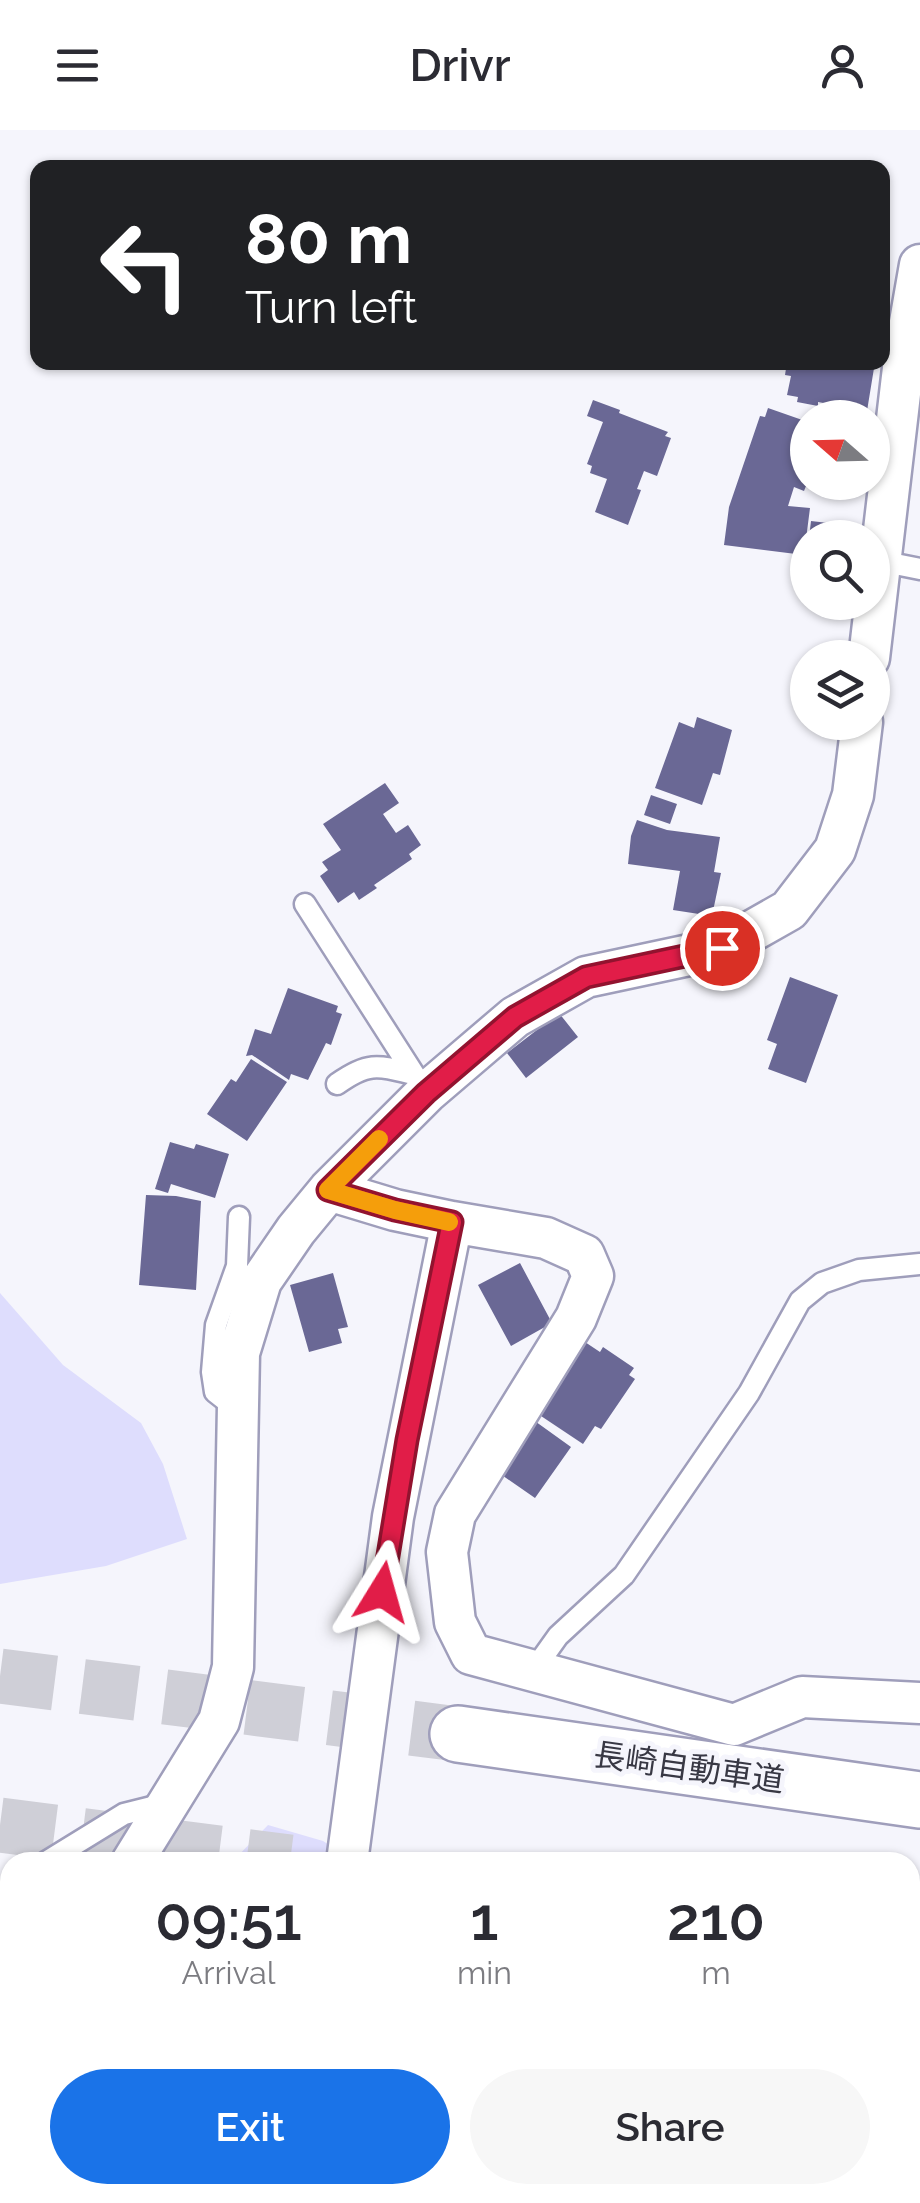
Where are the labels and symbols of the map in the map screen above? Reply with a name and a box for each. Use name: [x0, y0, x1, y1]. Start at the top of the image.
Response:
north arrow: [790, 400, 890, 500]
pin: [680, 906, 765, 991]
position arrow: [330, 1540, 434, 1644]
street label: 長崎自動車道: [591, 1735, 787, 1799]

